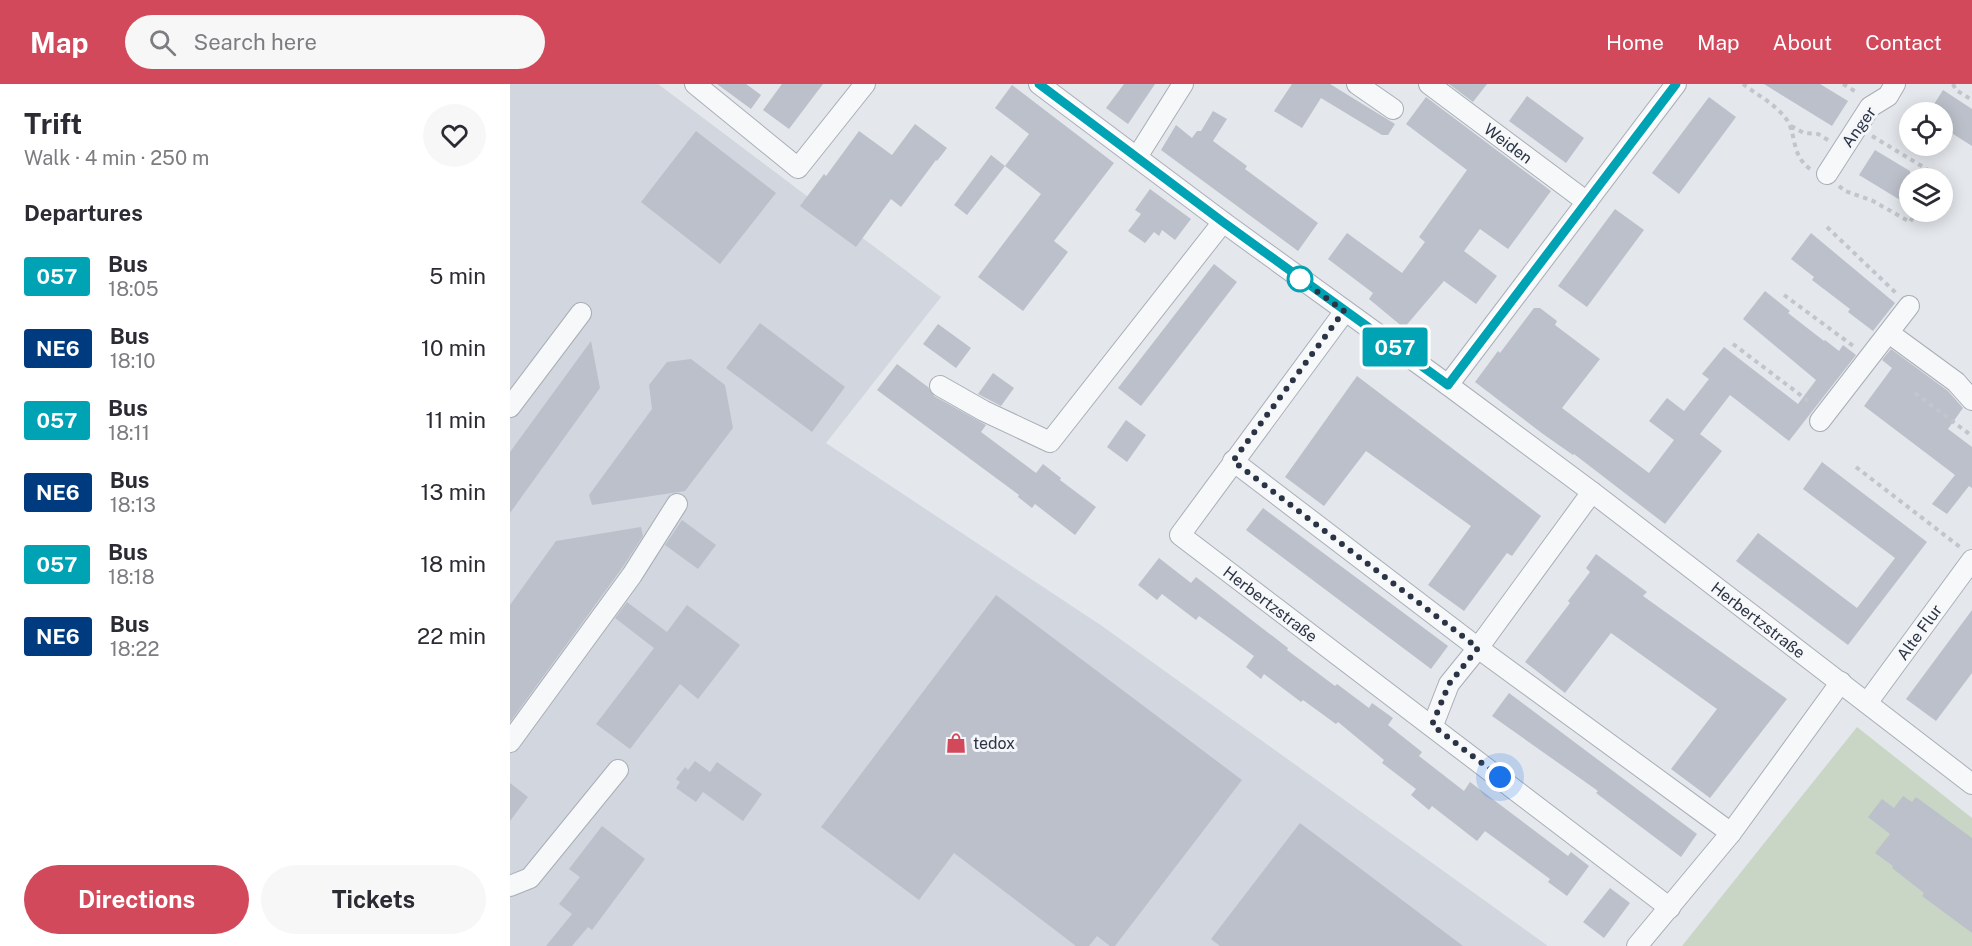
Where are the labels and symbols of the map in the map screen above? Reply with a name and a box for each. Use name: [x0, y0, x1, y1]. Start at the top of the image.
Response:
street label: Anger: [1838, 103, 1880, 151]
street label: Weiden: [1480, 119, 1536, 167]
unlabelled marker: [1287, 266, 1313, 292]
line badge: 057: [1360, 328, 1430, 366]
street label: Herbertzstraße: [1220, 562, 1321, 646]
street label: Herbertzstraße: [1708, 578, 1809, 662]
street label: Alte Flur: [1892, 601, 1946, 664]
shop icon: tedox: [944, 731, 968, 755]
place label: tedox: [973, 734, 1015, 753]
your location: [1485, 762, 1515, 792]

